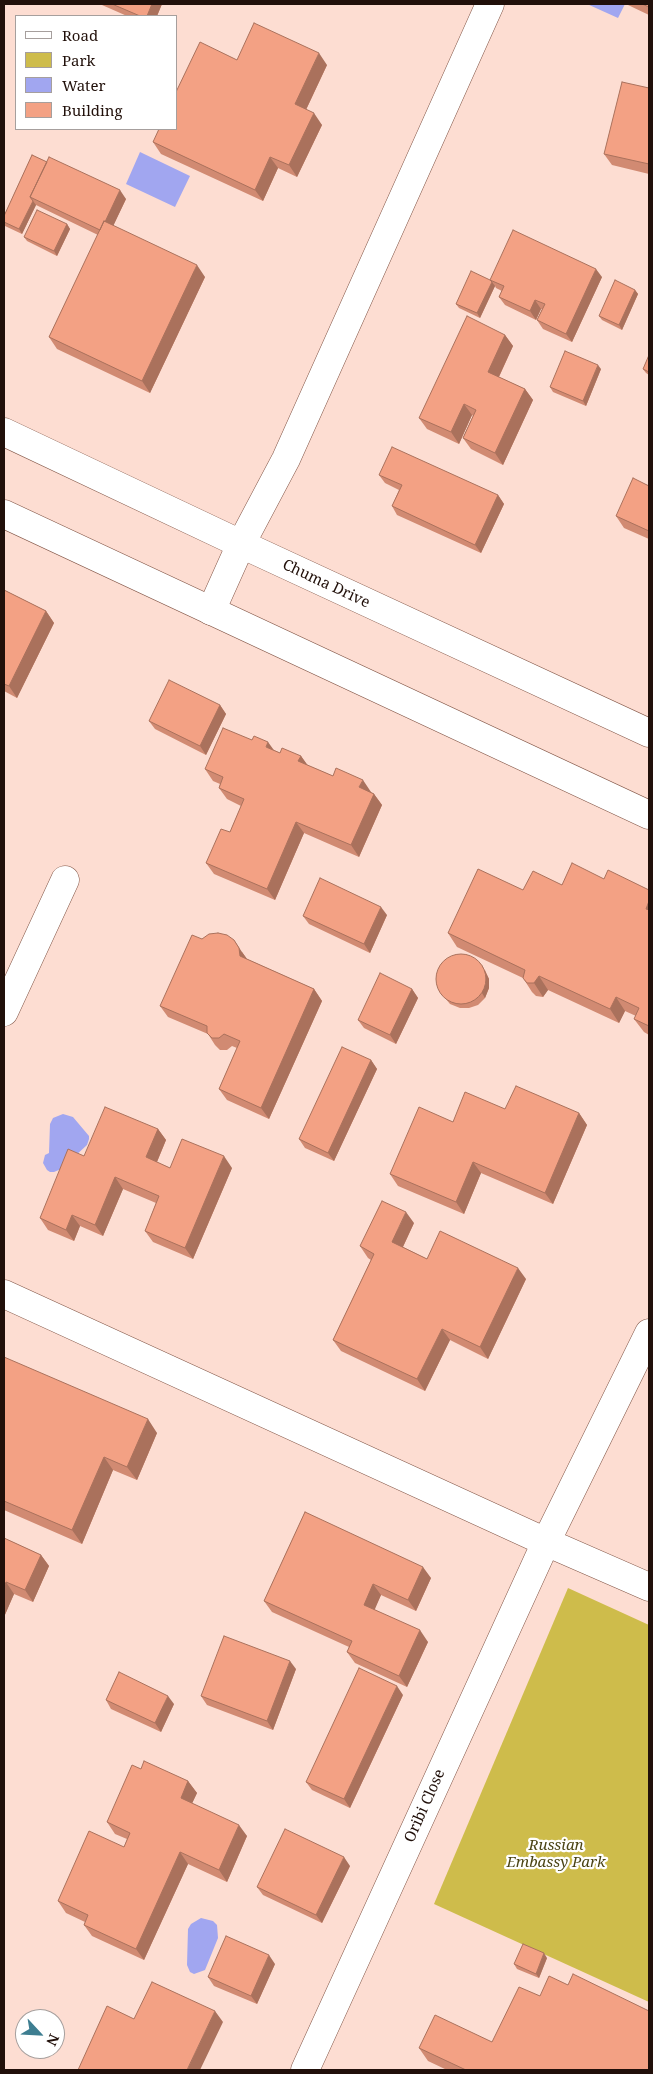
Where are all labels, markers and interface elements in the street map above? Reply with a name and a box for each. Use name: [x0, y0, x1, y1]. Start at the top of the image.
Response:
legend: [15, 15, 178, 130]
text: Road: [62, 25, 98, 45]
text: Park: [62, 50, 95, 70]
text: Water: [62, 75, 105, 95]
text: Building: [62, 100, 123, 120]
street label: Chuma Drive: [279, 556, 373, 612]
street label: Oribi Close: [401, 1767, 449, 1845]
park label: Russian Embassy Park: [506, 1837, 606, 1872]
north arrow: [15, 2009, 65, 2059]
text: N: [42, 2031, 64, 2049]

